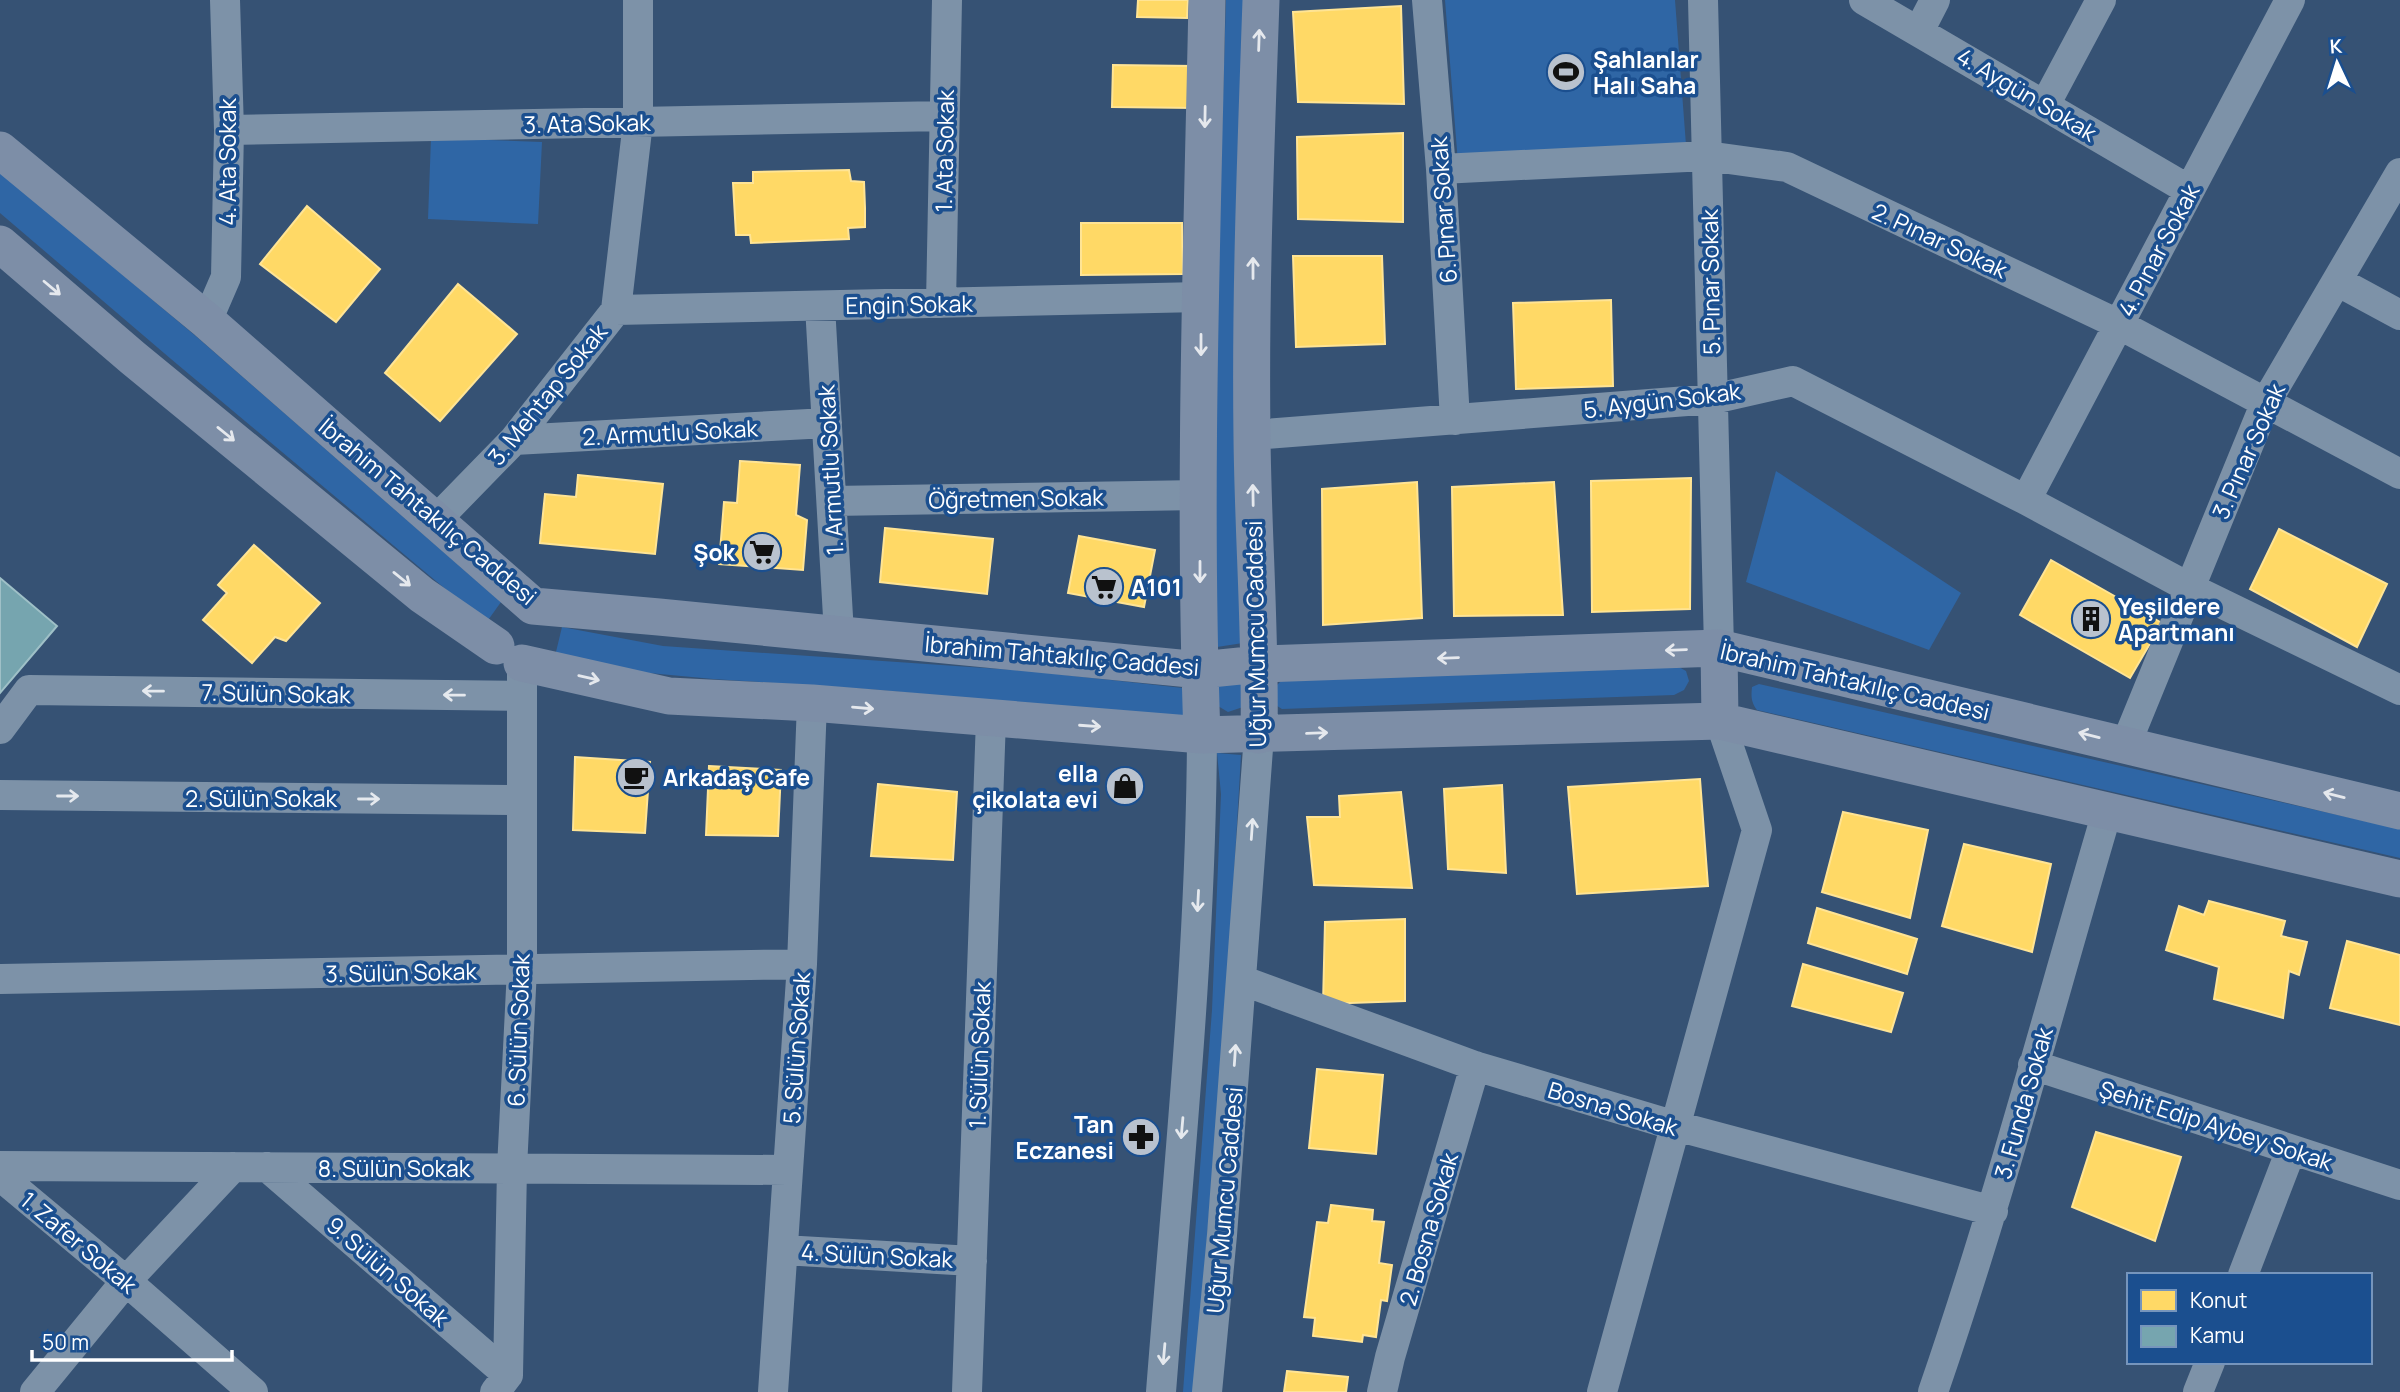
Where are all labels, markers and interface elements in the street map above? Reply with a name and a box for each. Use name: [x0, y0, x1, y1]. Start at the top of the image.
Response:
north arrow: [2302, 28, 2372, 98]
one-way arrow: [1253, 29, 1266, 52]
text: K: [2329, 33, 2344, 59]
street label: 4. Aygün Sokak: [1951, 40, 2103, 149]
place label: Şahlanlar Halı Saha: [1593, 43, 1699, 101]
sports icon: Şahlanlar Halı Saha: [1545, 51, 1587, 93]
street label: 1. Ata Sokak: [927, 89, 961, 213]
street label: 4. Ata Sokak: [211, 98, 243, 226]
one-way arrow: [1198, 105, 1212, 128]
street label: 3. Ata Sokak: [523, 106, 651, 140]
street label: 6. Pınar Sokak: [1422, 135, 1464, 284]
street label: 4. Pınar Sokak: [2110, 178, 2207, 322]
street label: 2. Pınar Sokak: [1867, 195, 2013, 285]
street label: 5. Pınar Sokak: [1693, 208, 1727, 355]
one-way arrow: [1246, 256, 1260, 279]
one-way arrow: [43, 280, 61, 296]
street label: Engin Sokak: [845, 287, 974, 321]
street label: 3. Mehtap Sokak: [480, 316, 614, 471]
one-way arrow: [1194, 333, 1208, 356]
street label: 5. Aygün Sokak: [1582, 374, 1743, 426]
street label: 3. Pınar Sokak: [2204, 378, 2292, 524]
street label: 1. Armutlu Sokak: [810, 383, 850, 556]
street label: İbrahim Tahtakılıç Caddesi: [312, 410, 544, 612]
street label: 2. Armutlu Sokak: [581, 411, 759, 453]
one-way arrow: [217, 427, 235, 442]
street label: Öğretmen Sokak: [928, 480, 1104, 516]
one-way arrow: [1246, 484, 1260, 507]
street label: Uğur Mumcu Caddesi: [1237, 520, 1273, 748]
supermarket icon: Şok: [741, 531, 783, 573]
place label: Şok: [693, 536, 736, 568]
one-way arrow: [1193, 560, 1207, 583]
supermarket icon: A101: [1083, 566, 1125, 608]
one-way arrow: [393, 571, 411, 586]
place label: A101: [1131, 571, 1182, 603]
place label: Yeşildere Apartmanı: [2118, 590, 2235, 648]
building icon: Yeşildere Apartmanı: [2070, 598, 2112, 640]
street label: İbrahim Tahtakılıç Caddesi: [923, 627, 1201, 683]
street label: İbrahim Tahtakılıç Caddesi: [1717, 634, 1993, 728]
one-way arrow: [1664, 643, 1687, 656]
one-way arrow: [1437, 651, 1460, 664]
one-way arrow: [577, 671, 600, 685]
street label: 7. Sülün Sokak: [201, 676, 351, 710]
one-way arrow: [142, 684, 165, 698]
one-way arrow: [443, 688, 466, 702]
one-way arrow: [851, 701, 874, 714]
one-way arrow: [1078, 720, 1101, 733]
one-way arrow: [1305, 726, 1328, 740]
one-way arrow: [2078, 728, 2101, 742]
cafe icon: Arkadaş Cafe: [615, 756, 657, 798]
place label: ella çikolata evi: [972, 757, 1098, 815]
place label: Arkadaş Cafe: [663, 761, 810, 793]
shop icon: ella çikolata evi: [1104, 765, 1146, 807]
street label: 2. Sülün Sokak: [185, 782, 338, 814]
one-way arrow: [2323, 788, 2346, 801]
one-way arrow: [56, 789, 79, 803]
one-way arrow: [357, 792, 380, 805]
one-way arrow: [1246, 818, 1259, 840]
one-way arrow: [1191, 889, 1204, 912]
street label: 6. Sülün Sokak: [499, 952, 537, 1107]
street label: 3. Sülün Sokak: [325, 955, 478, 989]
street label: 5. Sülün Sokak: [775, 970, 817, 1125]
street label: 1. Sülün Sokak: [960, 980, 998, 1129]
street label: 3. Funda Sokak: [1986, 1023, 2060, 1183]
one-way arrow: [1229, 1045, 1242, 1067]
street label: Şehit Edip Aybey Sokak: [2095, 1072, 2337, 1178]
street label: Bosna Sokak: [1544, 1073, 1682, 1143]
street label: Uğur Mumcu Caddesi: [1198, 1085, 1250, 1315]
place label: Tan Eczanesi: [1016, 1108, 1114, 1166]
pharmacy icon: Tan Eczanesi: [1120, 1116, 1162, 1158]
one-way arrow: [1176, 1116, 1189, 1139]
street label: 2. Bosna Sokak: [1391, 1148, 1465, 1309]
street label: 8. Sülün Sokak: [318, 1152, 471, 1184]
street label: 1. Zafer Sokak: [14, 1184, 144, 1301]
street label: 9. Sülün Sokak: [320, 1209, 457, 1334]
street label: 4. Sülün Sokak: [800, 1235, 954, 1275]
legend: [2127, 1273, 2372, 1364]
text: Konut: [2190, 1286, 2247, 1314]
scale bar: [32, 1318, 231, 1362]
text: Kamu: [2190, 1321, 2244, 1349]
text: 50 m: [42, 1328, 89, 1356]
one-way arrow: [1157, 1343, 1170, 1365]

